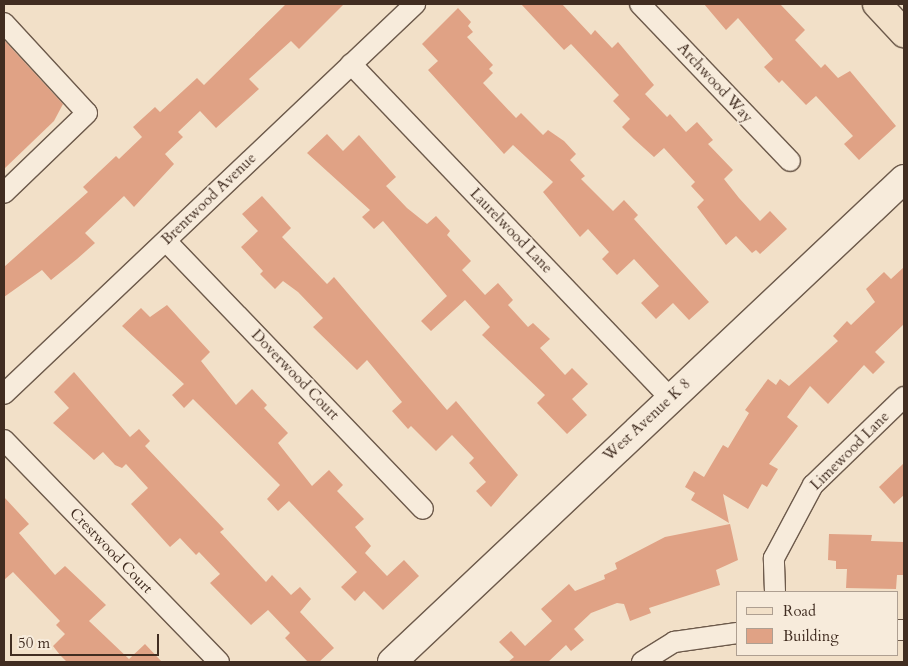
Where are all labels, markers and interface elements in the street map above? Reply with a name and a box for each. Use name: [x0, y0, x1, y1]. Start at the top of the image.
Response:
street label: Archwood Way: [673, 39, 757, 127]
street label: Brentwood Avenue: [158, 149, 260, 249]
street label: Laurelwood Lane: [466, 185, 556, 277]
street label: Doverwood Court: [247, 326, 343, 424]
street label: West Avenue K 8: [600, 375, 694, 465]
street label: Limewood Lane: [807, 408, 893, 494]
street label: Crestwood Court: [66, 505, 156, 597]
legend: [736, 591, 898, 656]
text: Road: [783, 601, 816, 621]
scale bar: [12, 624, 161, 656]
text: Building: [783, 626, 839, 646]
text: 50 m: [18, 633, 50, 653]

